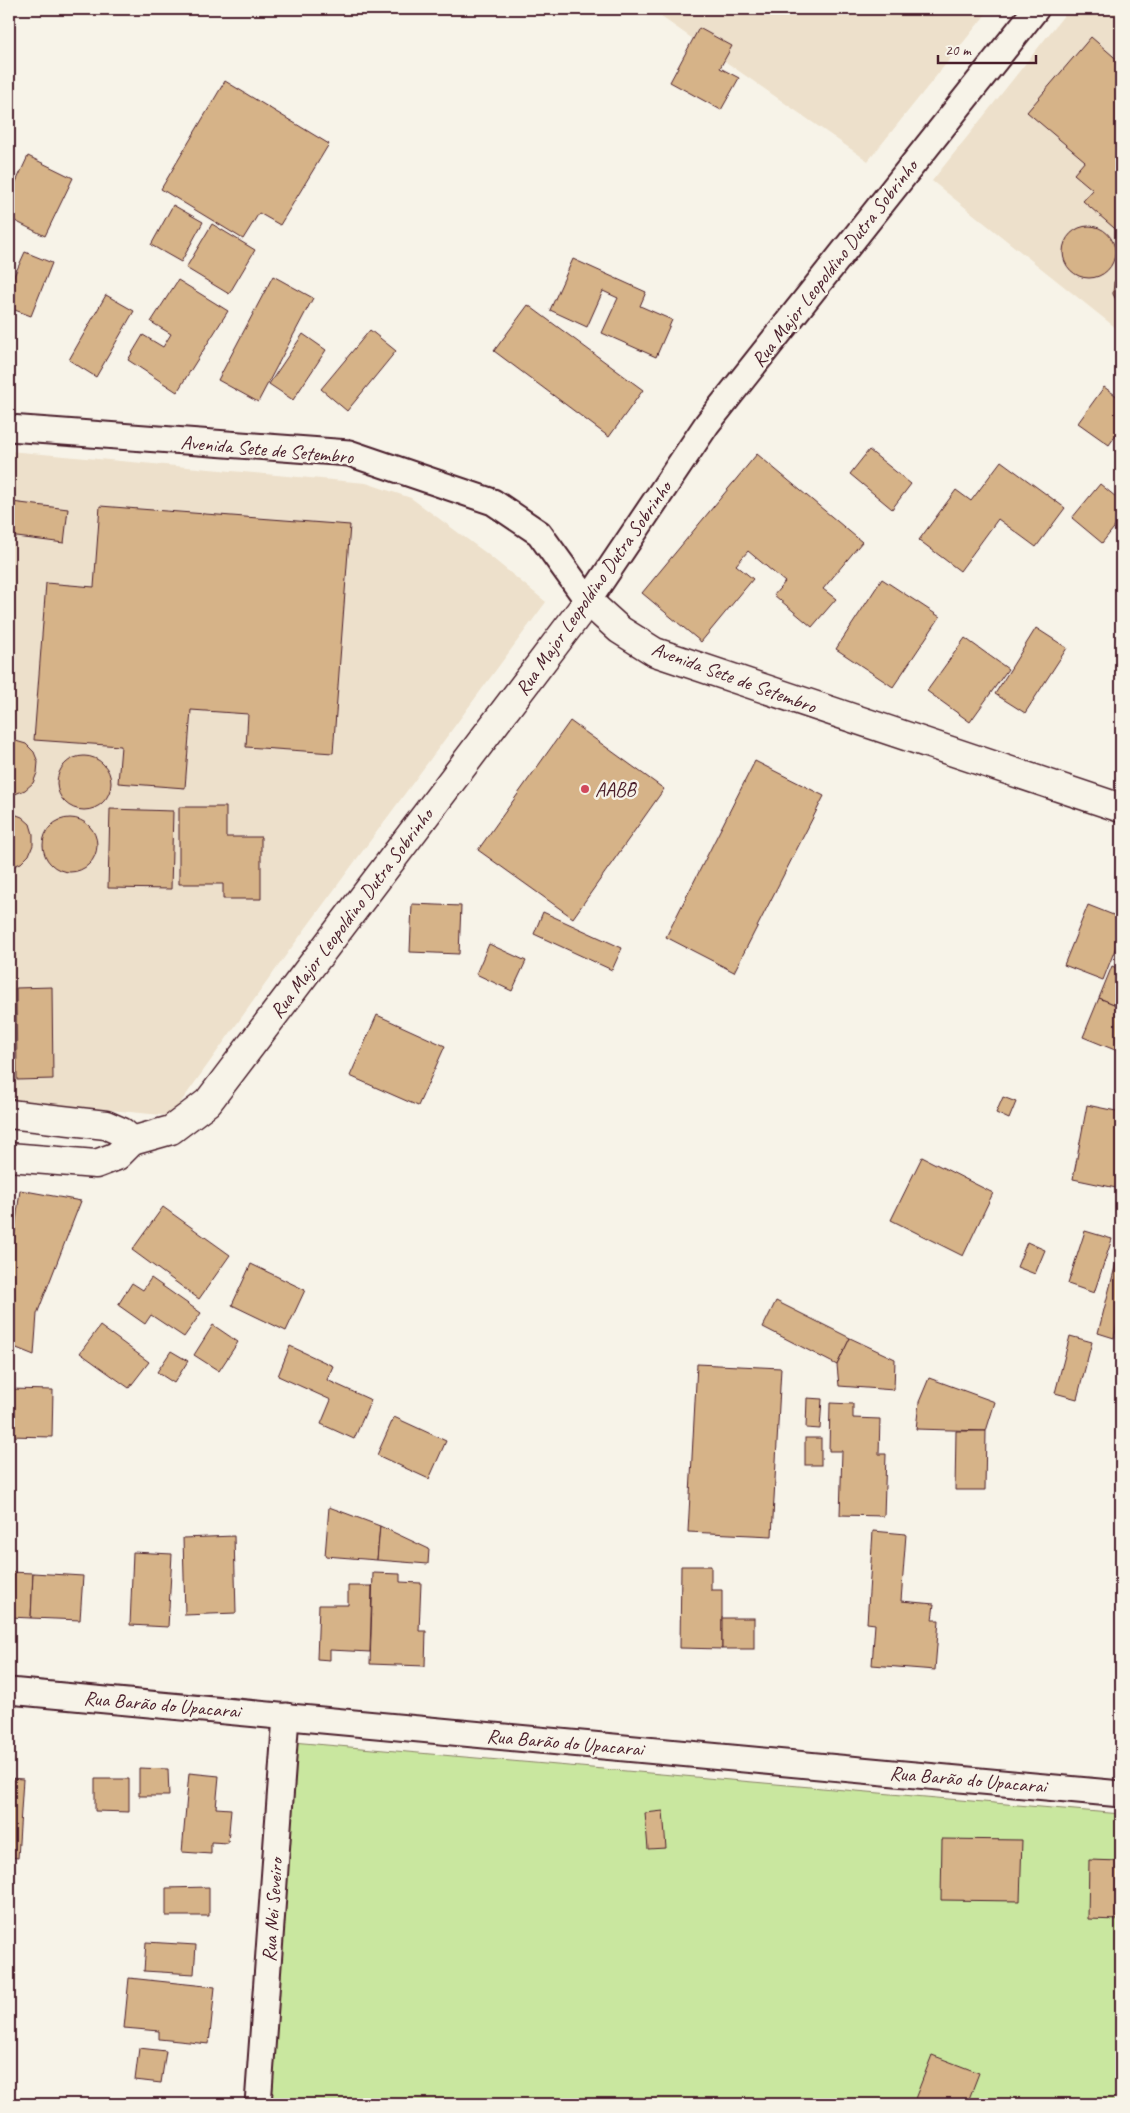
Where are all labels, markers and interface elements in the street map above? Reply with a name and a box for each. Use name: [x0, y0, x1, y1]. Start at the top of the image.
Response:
scale bar: [938, 32, 1035, 64]
text: 20 m: [945, 41, 972, 60]
street label: Rua Major Leopoldino Dutra Sobrinho: [746, 153, 924, 372]
street label: Avenida Sete de Setembro: [180, 430, 355, 470]
street label: Rua Major Leopoldino Dutra Sobrinho: [510, 475, 678, 700]
street label: Avenida Sete de Setembro: [648, 636, 820, 719]
place label: AABB: [595, 777, 637, 802]
marker: AABB: [579, 783, 591, 795]
street label: Rua Major Leopoldino Dutra Sobrinho: [264, 802, 440, 1023]
street label: Rua Barão do Upacarai: [83, 1685, 243, 1724]
street label: Rua Barão do Upacarai: [486, 1723, 646, 1762]
street label: Rua Barão do Upacarai: [889, 1760, 1049, 1799]
street label: Rua Nei Seveiro: [256, 1855, 289, 1963]

